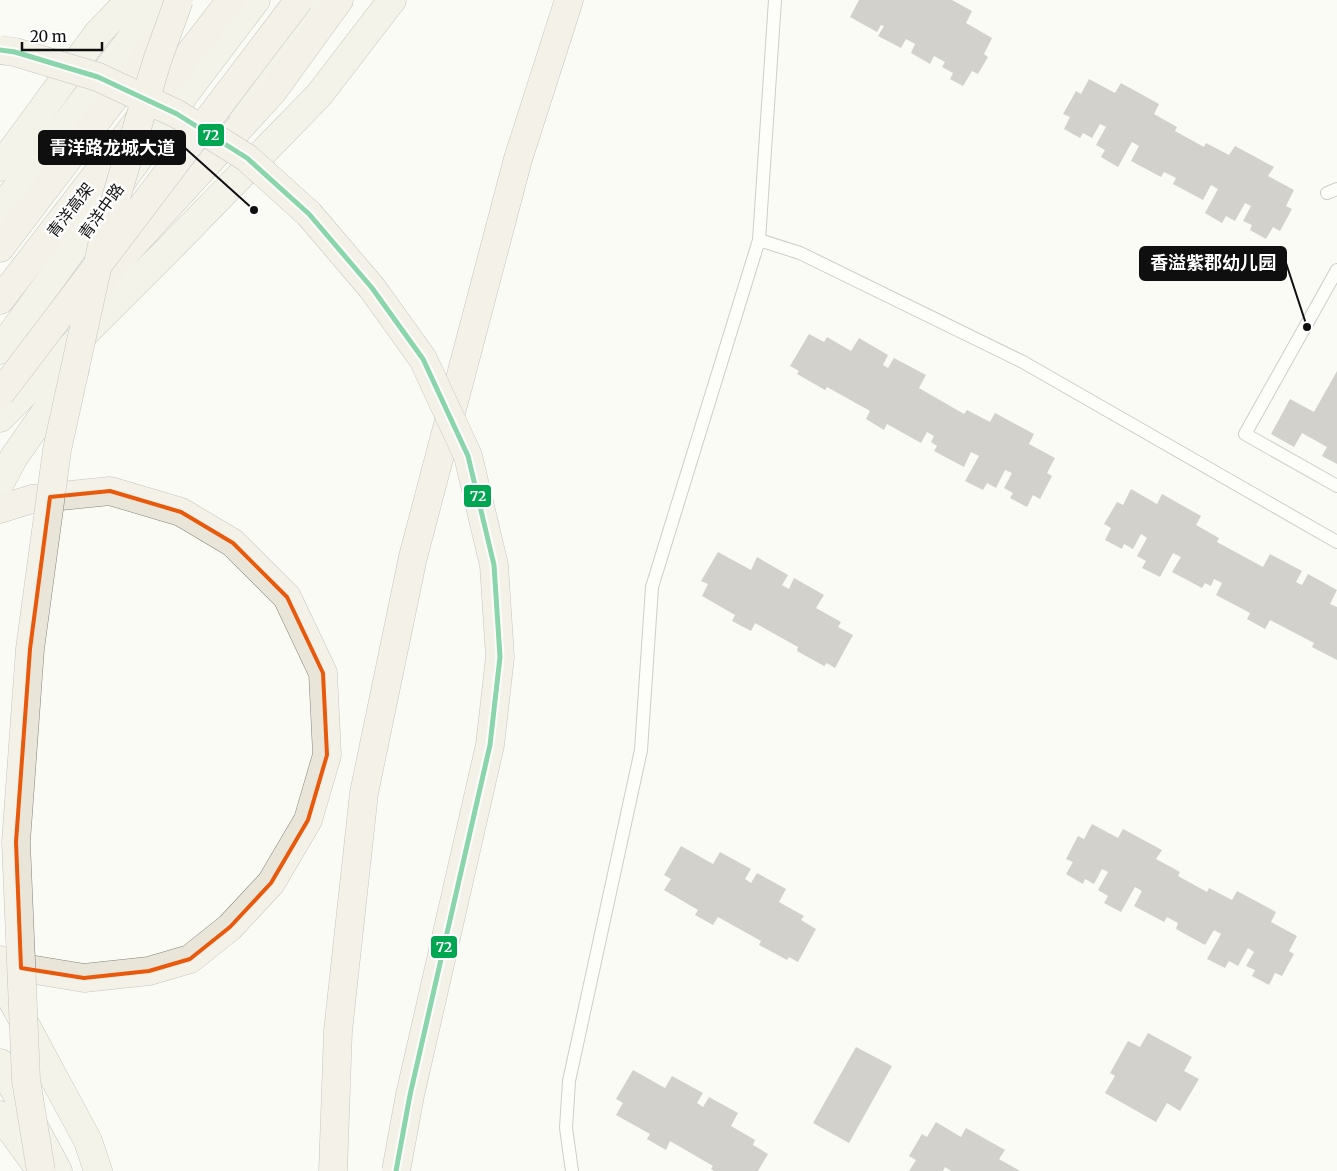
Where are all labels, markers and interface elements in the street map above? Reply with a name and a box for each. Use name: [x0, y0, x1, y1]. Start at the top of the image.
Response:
scale bar: [22, 20, 102, 52]
text: 20 m: [30, 27, 67, 46]
line badge: 72: [197, 123, 225, 147]
text: 72: [203, 126, 219, 144]
callout: 青洋路龙城大道: [39, 131, 185, 164]
text: 青洋路龙城大道: [49, 136, 175, 159]
street label: 青洋高架: [42, 179, 98, 241]
street label: 青洋中路: [74, 179, 128, 243]
callout: 香溢紫郡幼儿园: [1140, 247, 1286, 280]
text: 香溢紫郡幼儿园: [1150, 251, 1276, 274]
line badge: 72: [463, 484, 492, 508]
text: 72: [470, 487, 486, 505]
line badge: 72: [430, 935, 458, 959]
text: 72: [436, 938, 452, 956]

